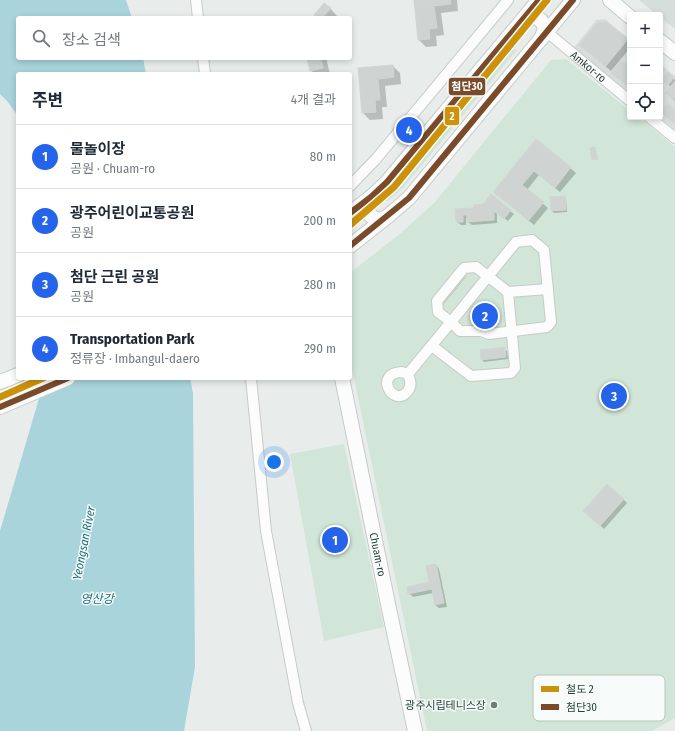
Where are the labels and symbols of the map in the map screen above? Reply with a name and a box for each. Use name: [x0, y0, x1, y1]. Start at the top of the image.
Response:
street label: Amkor-ro: [568, 48, 609, 85]
line badge: 첨단30: [448, 77, 486, 96]
text: 첨단30: [451, 80, 483, 93]
line badge: 2: [444, 106, 460, 126]
text: 2: [448, 110, 455, 123]
pin: 4: [396, 115, 422, 145]
pin: 2: [472, 301, 498, 331]
pin: 3: [601, 381, 627, 411]
your location: [264, 452, 284, 472]
water label: Yeongsan River: [70, 504, 98, 581]
pin: 1: [322, 525, 348, 555]
street label: Chuam-ro: [367, 531, 389, 578]
water label: 영산강: [80, 592, 116, 606]
legend: [533, 675, 665, 721]
text: 철도 2: [566, 683, 594, 696]
place label: 광주시립테니스장: [405, 699, 486, 712]
marker: 광주시립테니스장: [489, 700, 499, 710]
text: 첨단30: [566, 701, 597, 714]

